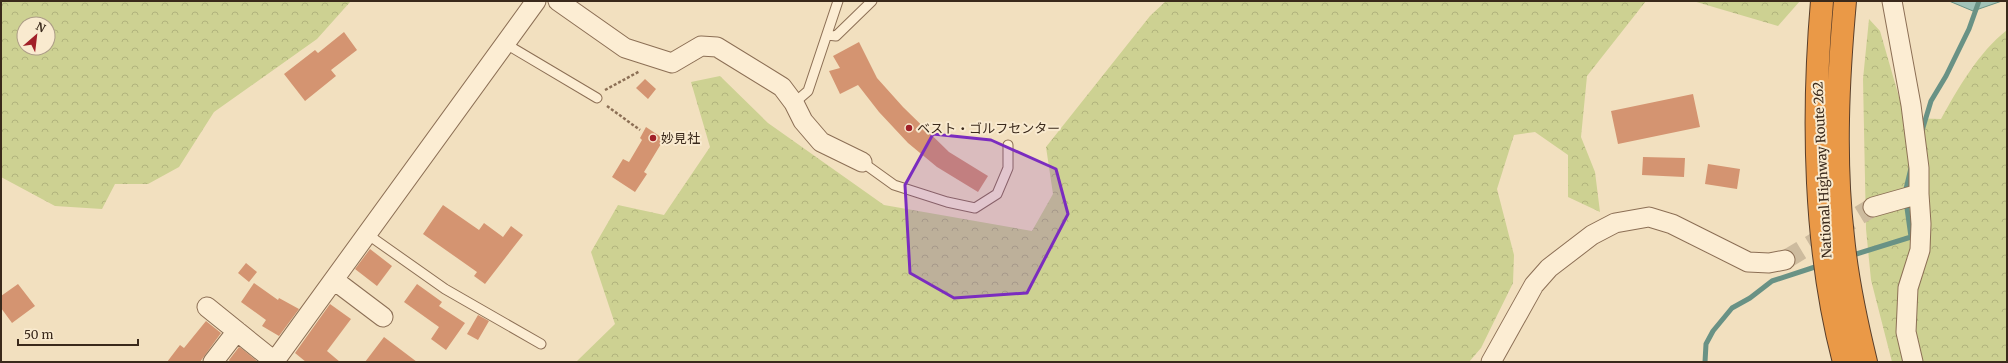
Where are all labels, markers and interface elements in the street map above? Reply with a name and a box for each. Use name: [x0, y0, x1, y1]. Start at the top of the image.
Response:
north arrow: [16, 16, 56, 56]
text: N: [34, 19, 48, 36]
street label: National Highway Route 262: [1809, 81, 1836, 259]
place label: ベスト・ゴルフセンター: [917, 120, 1060, 137]
marker: ベスト・ゴルフセンター: [904, 123, 914, 133]
place label: 妙見社: [661, 130, 700, 147]
marker: 妙見社: [648, 133, 658, 143]
scale bar: [18, 321, 138, 347]
text: 50 m: [24, 327, 53, 342]

